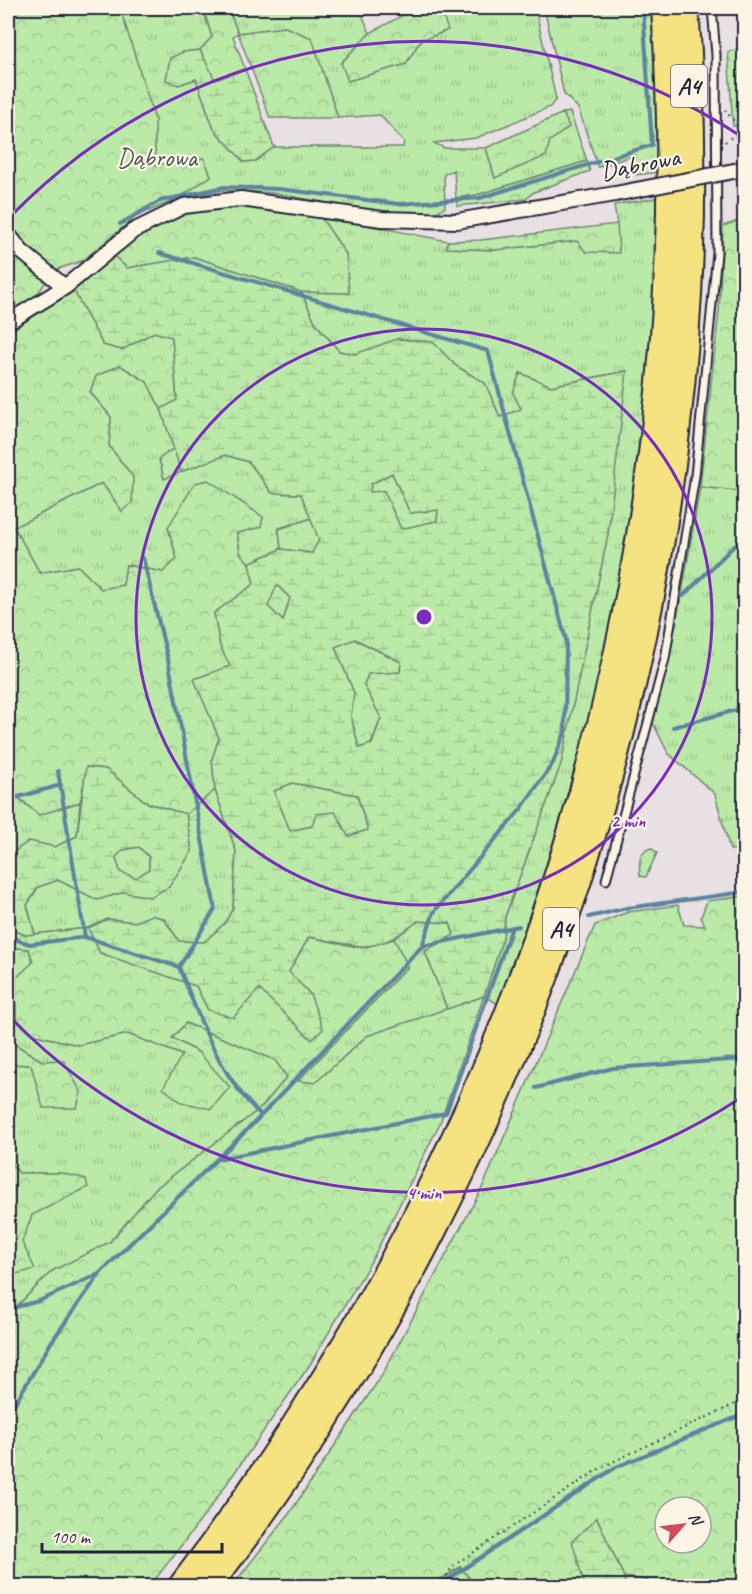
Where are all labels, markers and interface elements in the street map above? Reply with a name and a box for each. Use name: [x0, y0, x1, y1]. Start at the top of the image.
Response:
road number: A4: [671, 65, 707, 107]
street label: Dąbrowa: [598, 140, 684, 188]
park label: Dąbrowa: [117, 141, 199, 174]
centre of rings: [414, 607, 434, 627]
text: 2 min: [611, 810, 646, 832]
road number: A4: [543, 908, 579, 950]
text: 4 min: [407, 1182, 442, 1204]
north arrow: [653, 1495, 713, 1555]
text: N: [684, 1509, 708, 1530]
scale bar: [42, 1516, 222, 1554]
text: 100 m: [51, 1526, 92, 1548]

